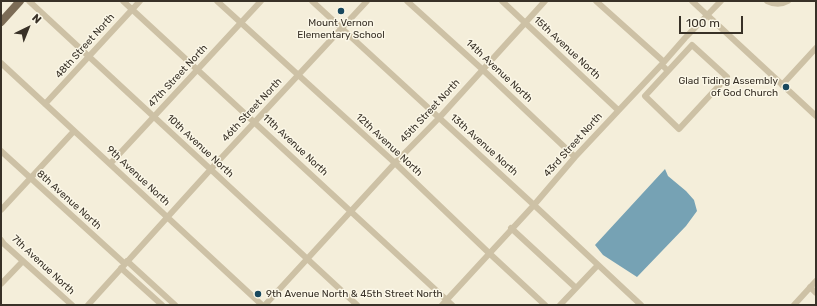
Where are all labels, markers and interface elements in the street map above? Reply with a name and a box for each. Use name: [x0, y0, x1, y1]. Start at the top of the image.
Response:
marker: Mount Vernon Elementary School: [336, 6, 346, 16]
north arrow: [8, 8, 48, 48]
scale bar: [681, 8, 745, 34]
text: N: [29, 11, 44, 26]
street label: 48th Street North: [53, 11, 117, 81]
street label: 15th Avenue North: [531, 14, 603, 82]
text: 100 m: [686, 16, 720, 30]
place label: Mount Vernon Elementary School: [297, 17, 385, 40]
street label: 14th Avenue North: [463, 37, 535, 105]
street label: 47th Street North: [146, 42, 210, 110]
place label: Glad Tiding Assembly of God Church: [679, 75, 778, 98]
street label: 46th Street North: [219, 76, 285, 144]
street label: 45th Street North: [397, 77, 463, 145]
marker: Glad Tiding Assembly of God Church: [781, 82, 791, 92]
street label: 43rd Street North: [541, 110, 605, 180]
street label: 12th Avenue North: [353, 111, 425, 179]
street label: 10th Avenue North: [164, 112, 236, 180]
street label: 11th Avenue North: [260, 112, 330, 178]
street label: 13th Avenue North: [448, 112, 520, 178]
street label: 9th Avenue North: [104, 144, 172, 208]
street label: 8th Avenue North: [34, 168, 104, 232]
street label: 7th Avenue North: [9, 233, 77, 297]
place label: 9th Avenue North & 45th Street North: [266, 288, 443, 300]
marker: 9th Avenue North & 45th Street North: [253, 289, 263, 299]

